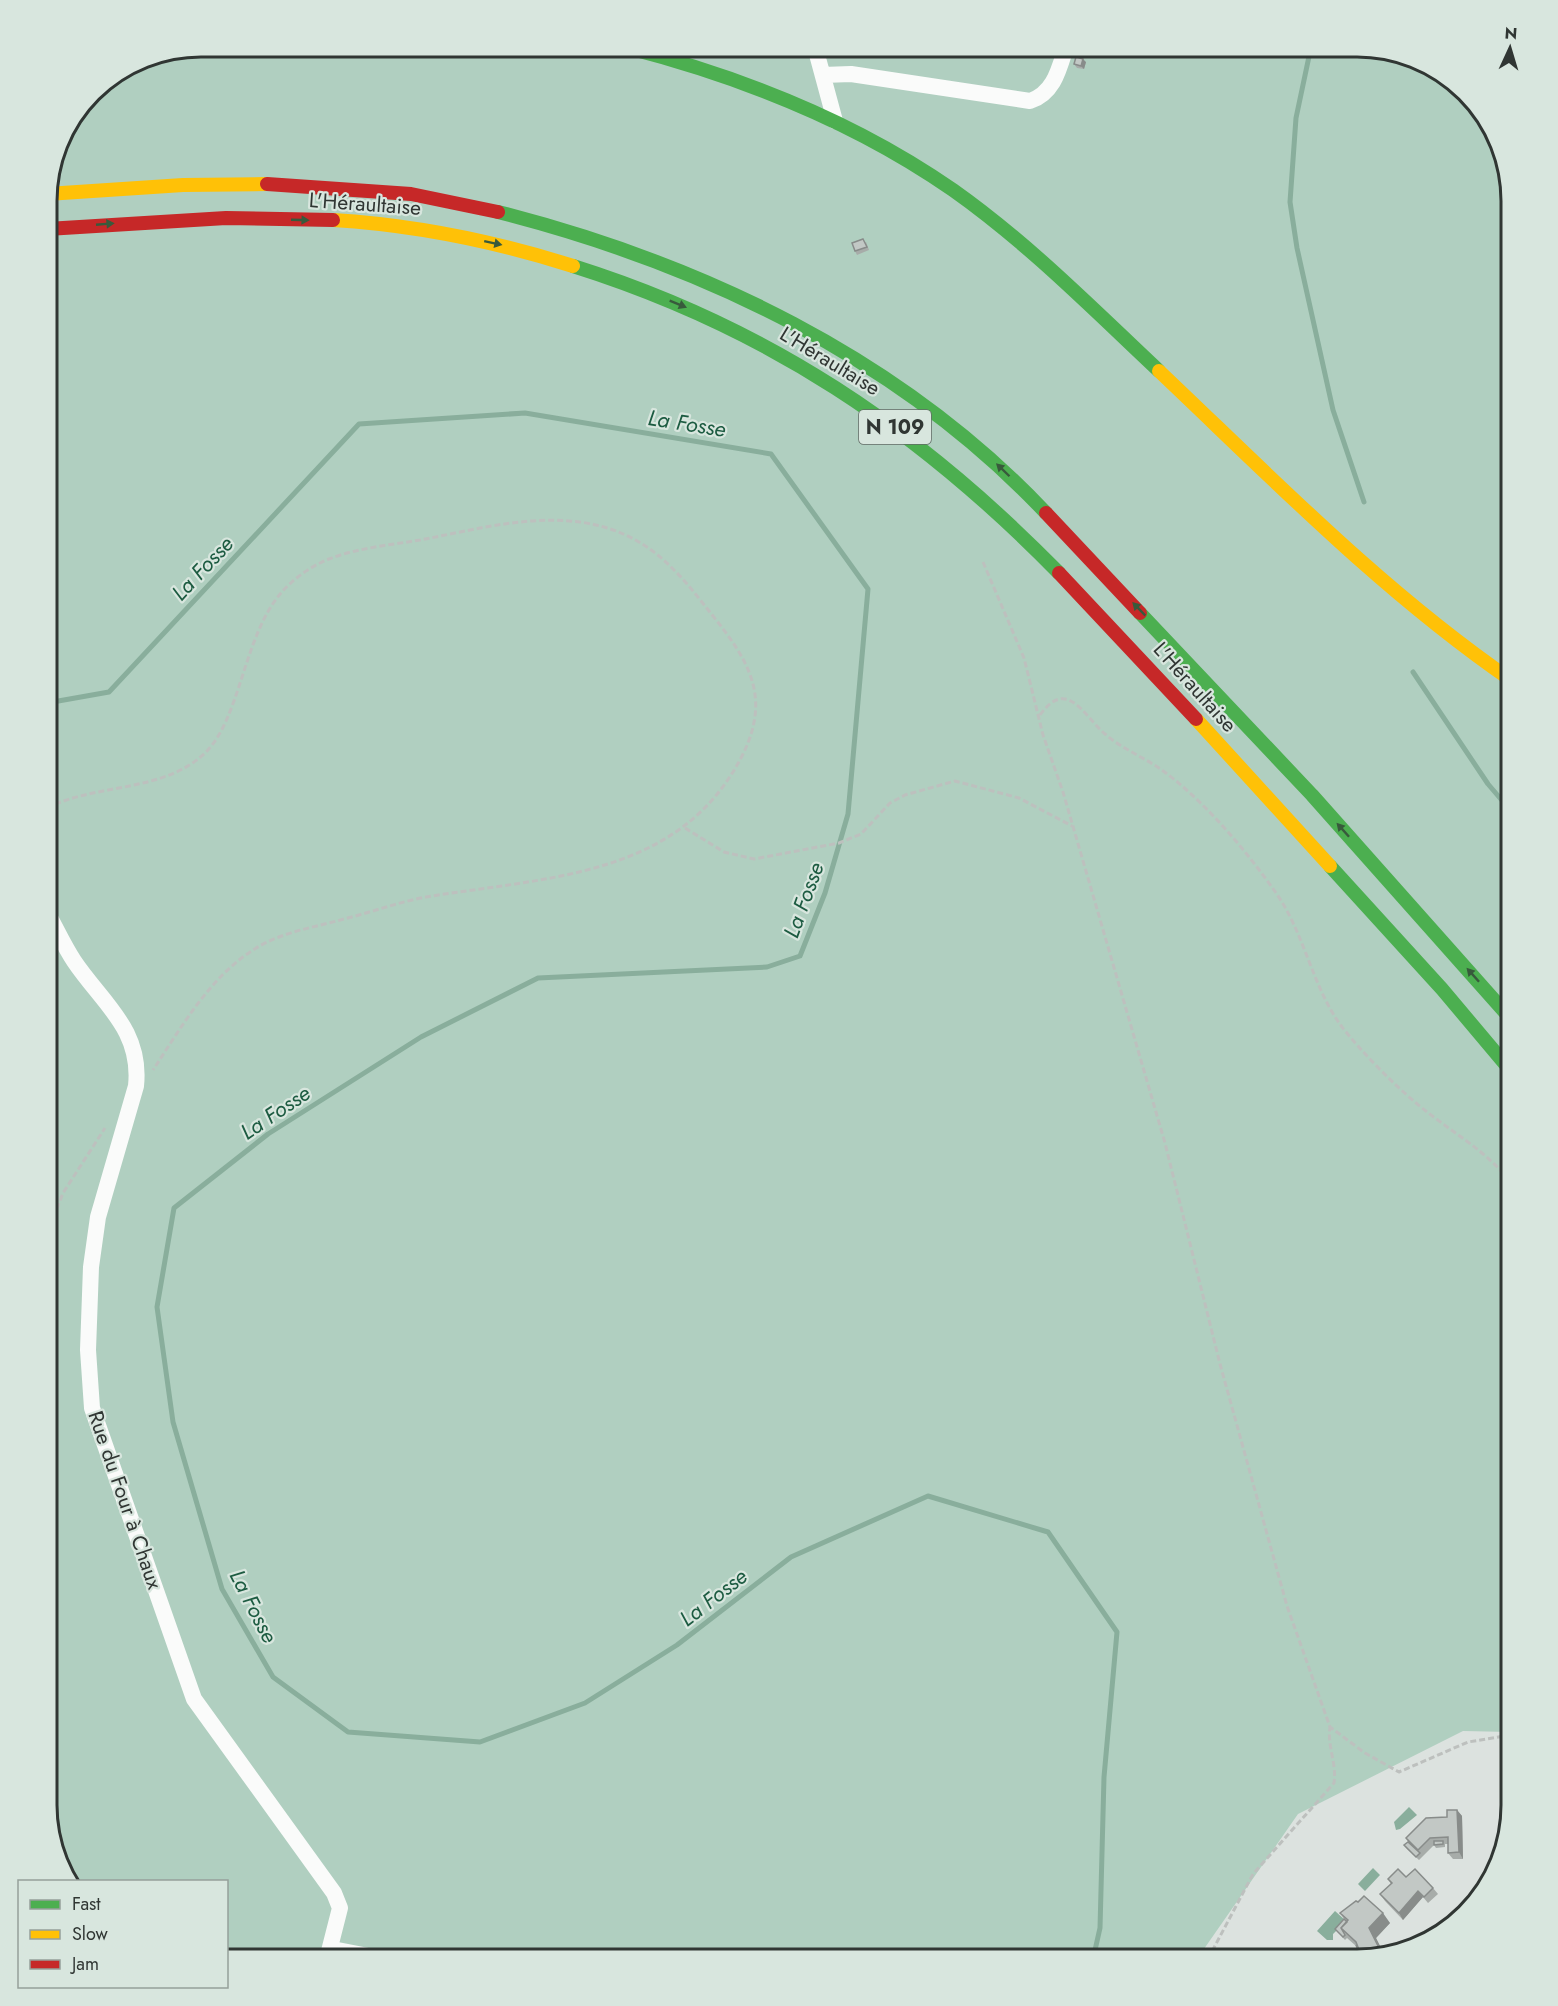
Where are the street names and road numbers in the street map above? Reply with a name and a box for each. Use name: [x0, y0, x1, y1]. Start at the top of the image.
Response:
street label: L'Héraultaise: [308, 185, 422, 223]
street label: L'Héraultaise: [774, 319, 886, 403]
road number: N 109: [859, 410, 931, 444]
street label: L'Héraultaise: [1146, 635, 1244, 739]
street label: Rue du Four à Chaux: [80, 1407, 170, 1593]

